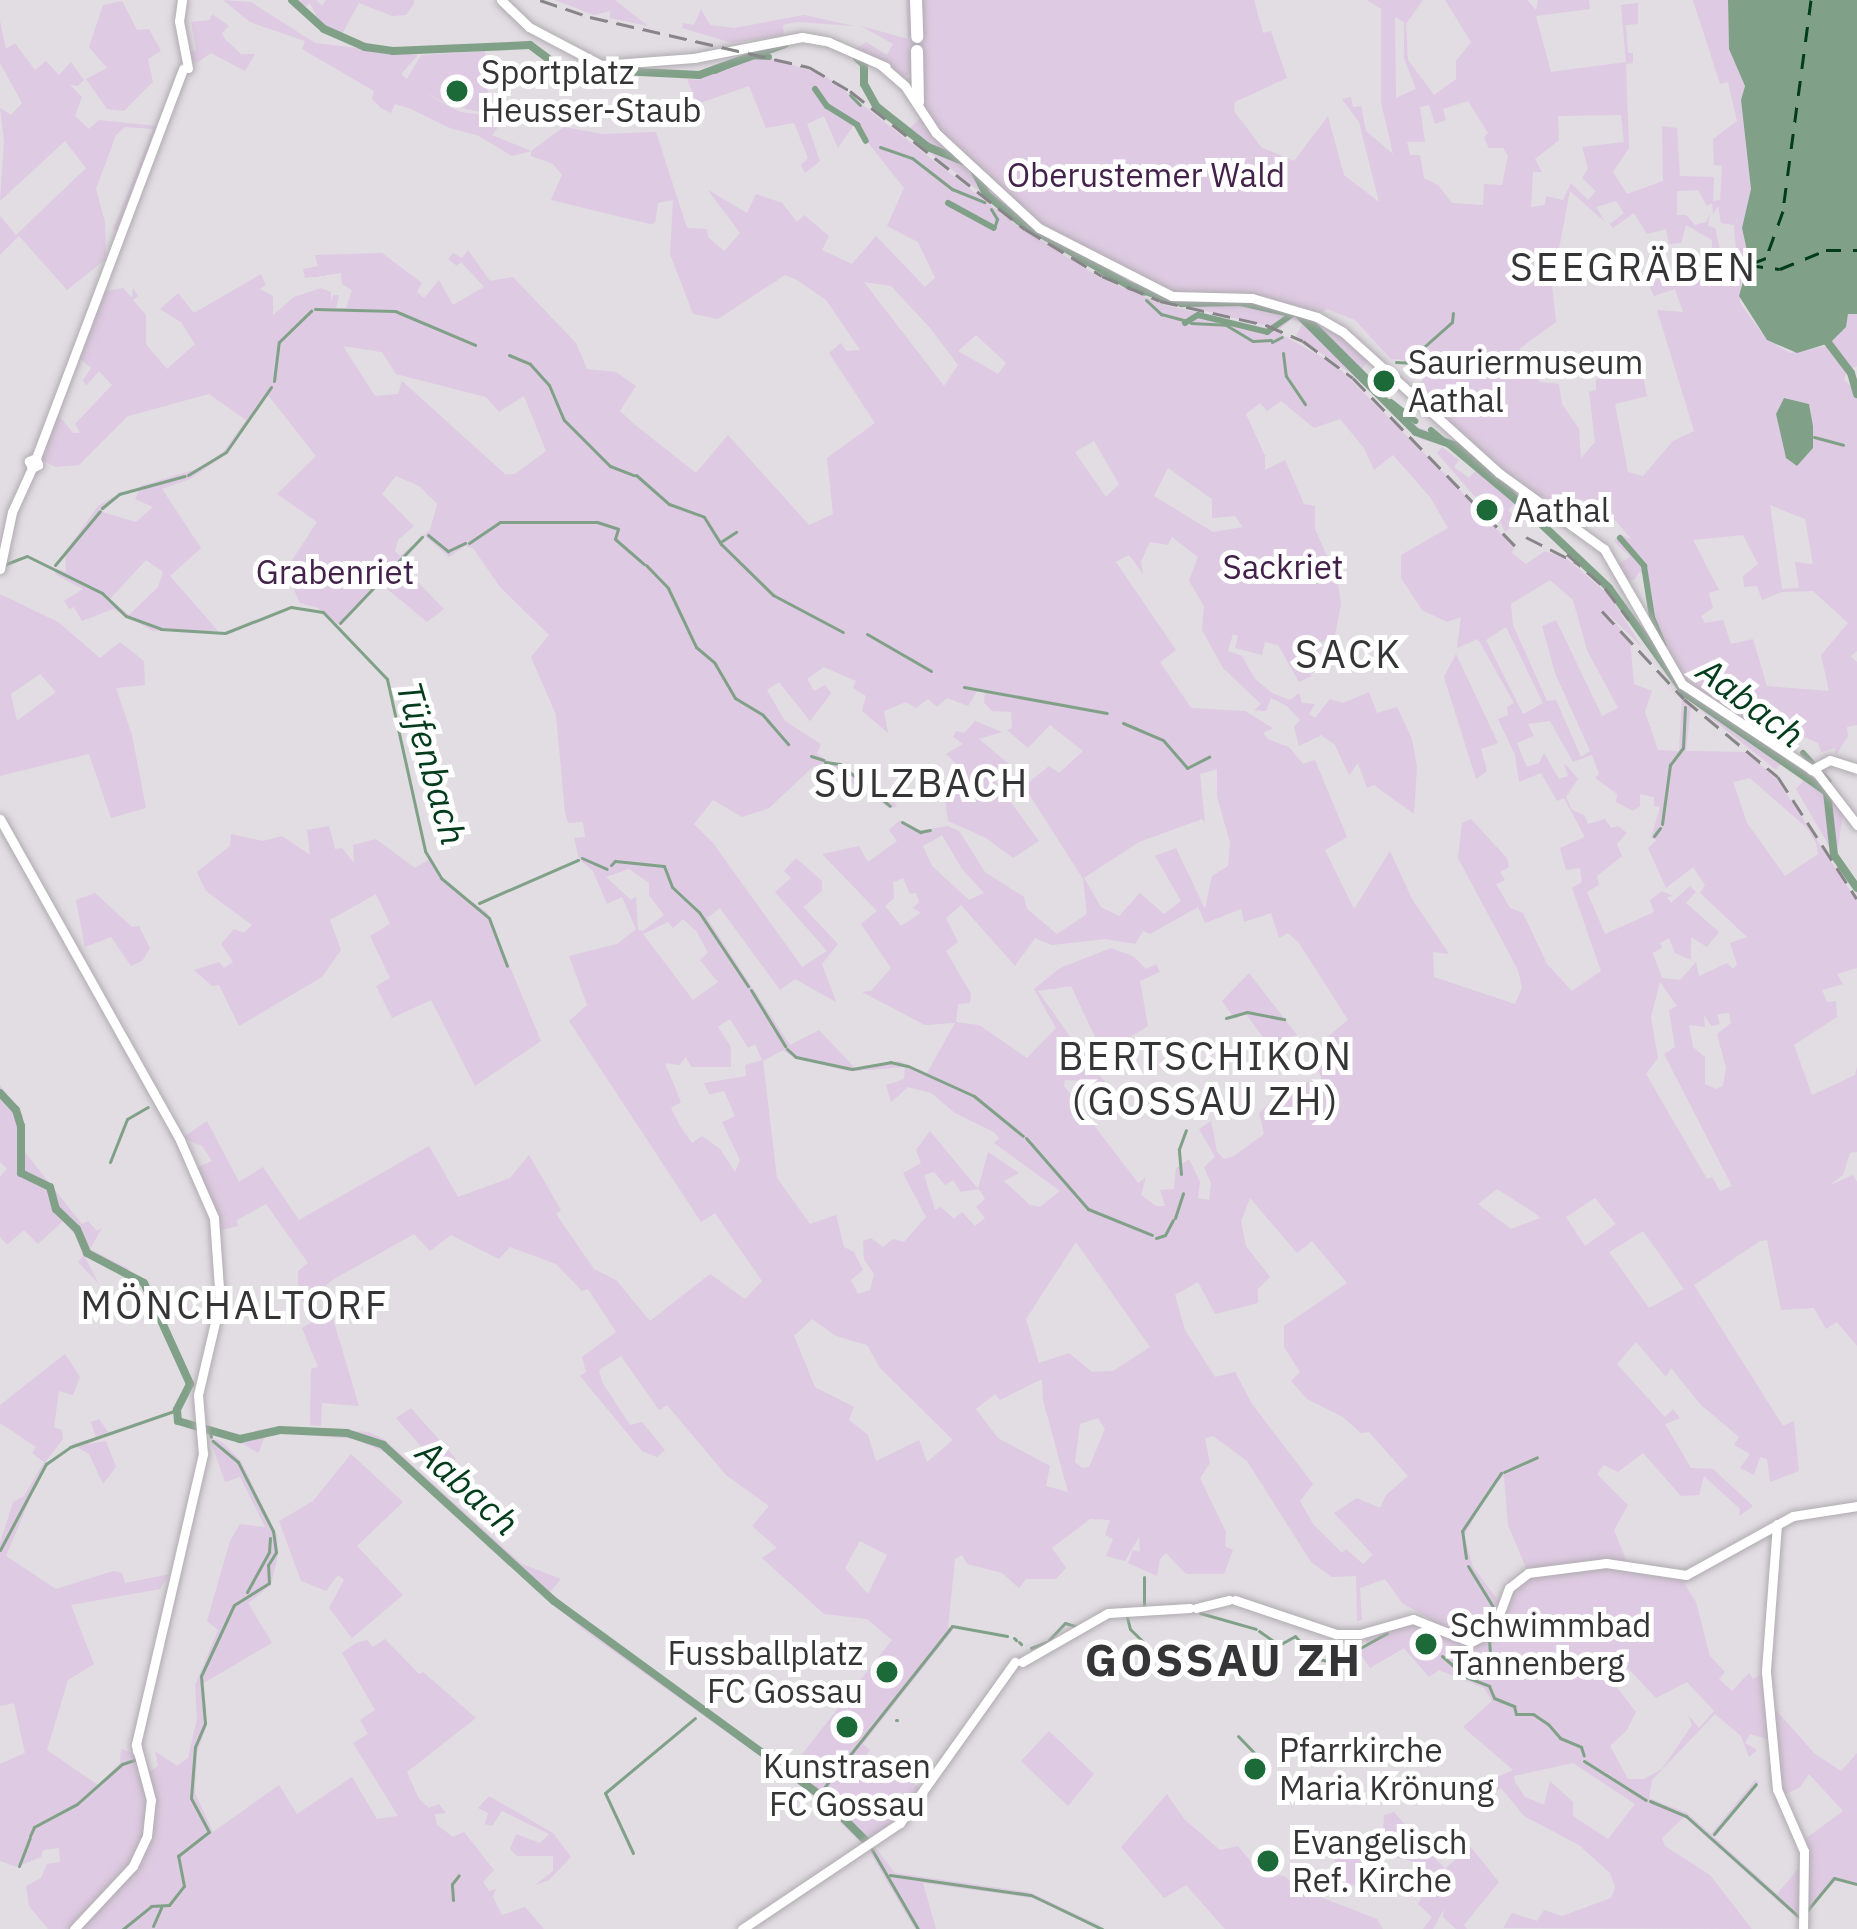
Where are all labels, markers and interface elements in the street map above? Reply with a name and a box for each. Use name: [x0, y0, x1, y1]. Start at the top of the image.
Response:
place label: Sportplatz Heusser-Staub: [481, 52, 701, 130]
marker: Sportplatz Heusser-Staub: [444, 78, 470, 104]
park label: Oberustemer Wald: [1007, 155, 1285, 195]
district label: SEEGRÄBEN: [1510, 244, 1758, 290]
place label: Sauriermuseum Aathal: [1408, 342, 1643, 420]
marker: Sauriermuseum Aathal: [1371, 368, 1397, 394]
place label: Aathal: [1514, 490, 1610, 530]
marker: Aathal: [1471, 494, 1503, 526]
park label: Sackriet: [1223, 547, 1343, 587]
park label: Grabenriet: [256, 552, 414, 592]
district label: SACK: [1295, 631, 1403, 677]
water label: Aabach: [1689, 648, 1813, 756]
water label: Tüfenbach: [388, 676, 476, 850]
district label: SULZBACH: [814, 760, 1030, 806]
district label: BERTSCHIKON (GOSSAU ZH): [1058, 1034, 1354, 1125]
district label: MÖNCHALTORF: [80, 1282, 390, 1328]
water label: Aabach: [408, 1430, 528, 1544]
place label: Schwimmbad Tannenberg: [1450, 1605, 1651, 1683]
marker: Schwimmbad Tannenberg: [1413, 1631, 1439, 1657]
place label: Fussballplatz FC Gossau: [668, 1633, 863, 1711]
district label: GOSSAU ZH: [1085, 1633, 1363, 1687]
marker: Fussballplatz FC Gossau: [874, 1659, 900, 1685]
marker: Kunstrasen FC Gossau: [834, 1714, 860, 1740]
place label: Pfarrkirche Maria Krönung: [1279, 1730, 1494, 1808]
place label: Kunstrasen FC Gossau: [763, 1746, 931, 1824]
marker: Pfarrkirche Maria Krönung: [1242, 1756, 1268, 1782]
place label: Evangelisch Ref. Kirche: [1292, 1822, 1468, 1900]
marker: Evangelisch Ref. Kirche: [1255, 1848, 1281, 1874]

